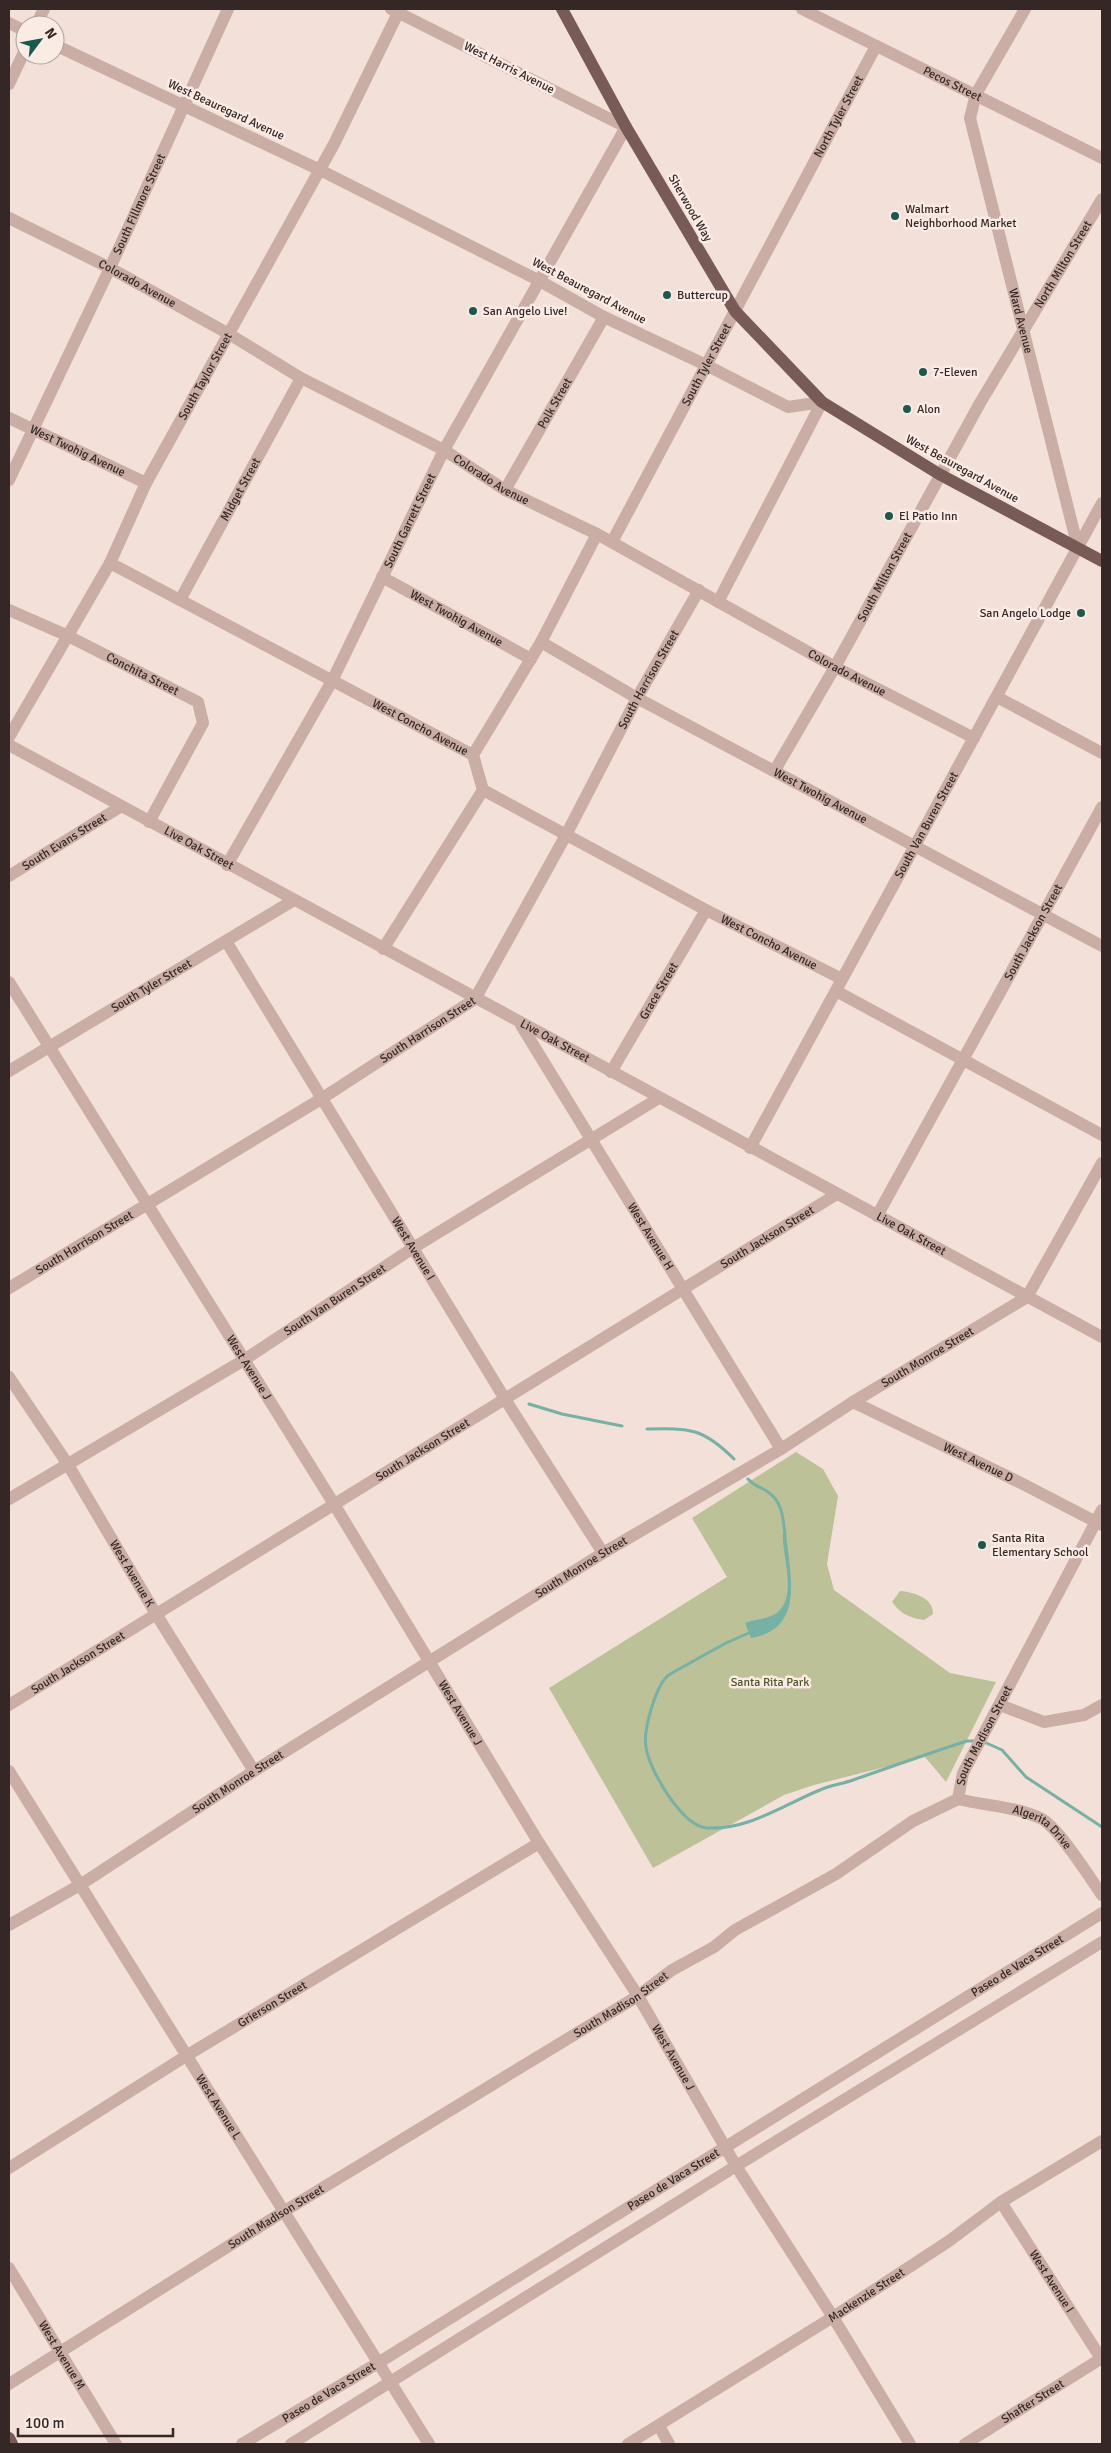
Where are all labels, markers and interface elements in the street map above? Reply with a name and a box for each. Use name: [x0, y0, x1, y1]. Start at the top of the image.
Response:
north arrow: [15, 15, 65, 65]
text: N: [41, 25, 60, 42]
street label: West Harris Avenue: [461, 39, 557, 97]
street label: Pecos Street: [921, 63, 984, 105]
street label: North Tyler Street: [810, 73, 866, 160]
street label: West Beauregard Avenue: [165, 76, 287, 144]
street label: South Fillmore Street: [110, 151, 169, 257]
street label: Sherwood Way: [665, 172, 715, 245]
place label: Walmart Neighborhood Market: [905, 202, 1016, 231]
marker: Walmart Neighborhood Market: [889, 210, 901, 222]
street label: North Milton Street: [1031, 218, 1095, 311]
street label: West Beauregard Avenue: [529, 255, 649, 327]
street label: Colorado Avenue: [96, 256, 179, 311]
street label: Ward Avenue: [1006, 287, 1036, 355]
place label: Buttercup: [677, 288, 728, 303]
marker: Buttercup: [661, 289, 673, 301]
place label: San Angelo Live!: [483, 304, 567, 319]
marker: San Angelo Live!: [467, 305, 479, 317]
street label: South Tyler Street: [678, 321, 735, 408]
street label: South Taylor Street: [175, 330, 235, 423]
place label: 7-Eleven: [933, 365, 978, 380]
marker: 7-Eleven: [917, 366, 929, 378]
street label: Polk Street: [534, 375, 575, 431]
place label: Alon: [917, 402, 940, 417]
marker: Alon: [901, 403, 913, 415]
street label: West Twohig Avenue: [27, 421, 128, 480]
street label: West Beauregard Avenue: [903, 432, 1021, 506]
street label: Colorado Avenue: [450, 451, 532, 508]
street label: Midget Street: [217, 455, 264, 524]
street label: South Garrett Street: [380, 471, 439, 571]
place label: El Patio Inn: [899, 509, 958, 524]
marker: El Patio Inn: [883, 510, 895, 522]
street label: South Milton Street: [854, 529, 915, 624]
street label: West Twohig Avenue: [407, 586, 506, 650]
place label: San Angelo Lodge: [980, 606, 1071, 621]
marker: San Angelo Lodge: [1075, 607, 1087, 619]
street label: South Harrison Street: [615, 627, 682, 732]
street label: Colorado Avenue: [805, 646, 889, 699]
street label: Conchita Street: [104, 649, 181, 699]
street label: West Concho Avenue: [370, 696, 471, 759]
street label: West Twohig Avenue: [771, 765, 870, 827]
street label: South Van Buren Street: [891, 769, 961, 881]
street label: South Evans Street: [19, 810, 109, 874]
street label: Live Oak Street: [162, 823, 236, 873]
street label: South Jackson Street: [1001, 881, 1066, 983]
street label: West Concho Avenue: [718, 911, 820, 973]
street label: South Tyler Street: [108, 956, 194, 1016]
street label: Grace Street: [636, 960, 681, 1022]
street label: South Harrison Street: [377, 993, 479, 1066]
street label: Live Oak Street: [518, 1016, 592, 1066]
street label: West Avenue H: [624, 1200, 677, 1273]
street label: South Jackson Street: [717, 1202, 817, 1272]
street label: South Harrison Street: [33, 1207, 136, 1278]
street label: Live Oak Street: [874, 1209, 949, 1259]
street label: West Avenue I: [388, 1214, 438, 1283]
street label: South Van Buren Street: [281, 1261, 389, 1339]
street label: South Monroe Street: [878, 1323, 977, 1391]
street label: West Avenue J: [223, 1332, 275, 1403]
street label: South Jackson Street: [373, 1415, 472, 1484]
street label: West Avenue D: [941, 1439, 1016, 1486]
place label: Santa Rita Elementary School: [992, 1531, 1089, 1560]
street label: South Monroe Street: [532, 1533, 630, 1601]
street label: West Avenue K: [107, 1537, 158, 1610]
marker: Santa Rita Elementary School: [976, 1539, 988, 1551]
street label: South Jackson Street: [28, 1628, 128, 1697]
park label: Santa Rita Park: [731, 1675, 809, 1690]
street label: West Avenue J: [435, 1678, 486, 1748]
street label: South Madison Street: [953, 1683, 1015, 1787]
street label: South Monroe Street: [189, 1747, 286, 1817]
street label: Algerita Drive: [1011, 1802, 1075, 1852]
street label: Paseo de Vaca Street: [968, 1931, 1066, 2000]
street label: South Madison Street: [571, 1968, 671, 2041]
street label: Grierson Street: [235, 1977, 309, 2031]
street label: West Avenue J: [648, 2022, 698, 2093]
street label: West Avenue L: [193, 2071, 245, 2142]
street label: Paseo de Vaca Street: [624, 2145, 722, 2214]
street label: South Madison Street: [225, 2181, 327, 2252]
street label: West Avenue I: [1026, 2247, 1077, 2315]
street label: Mackenzie Street: [825, 2265, 907, 2326]
street label: West Avenue M: [35, 2318, 89, 2392]
street label: Paseo de Vaca Street: [279, 2359, 378, 2426]
street label: Shafter Street: [999, 2376, 1067, 2427]
scale bar: [18, 2406, 172, 2438]
text: 100 m: [25, 2414, 65, 2432]

